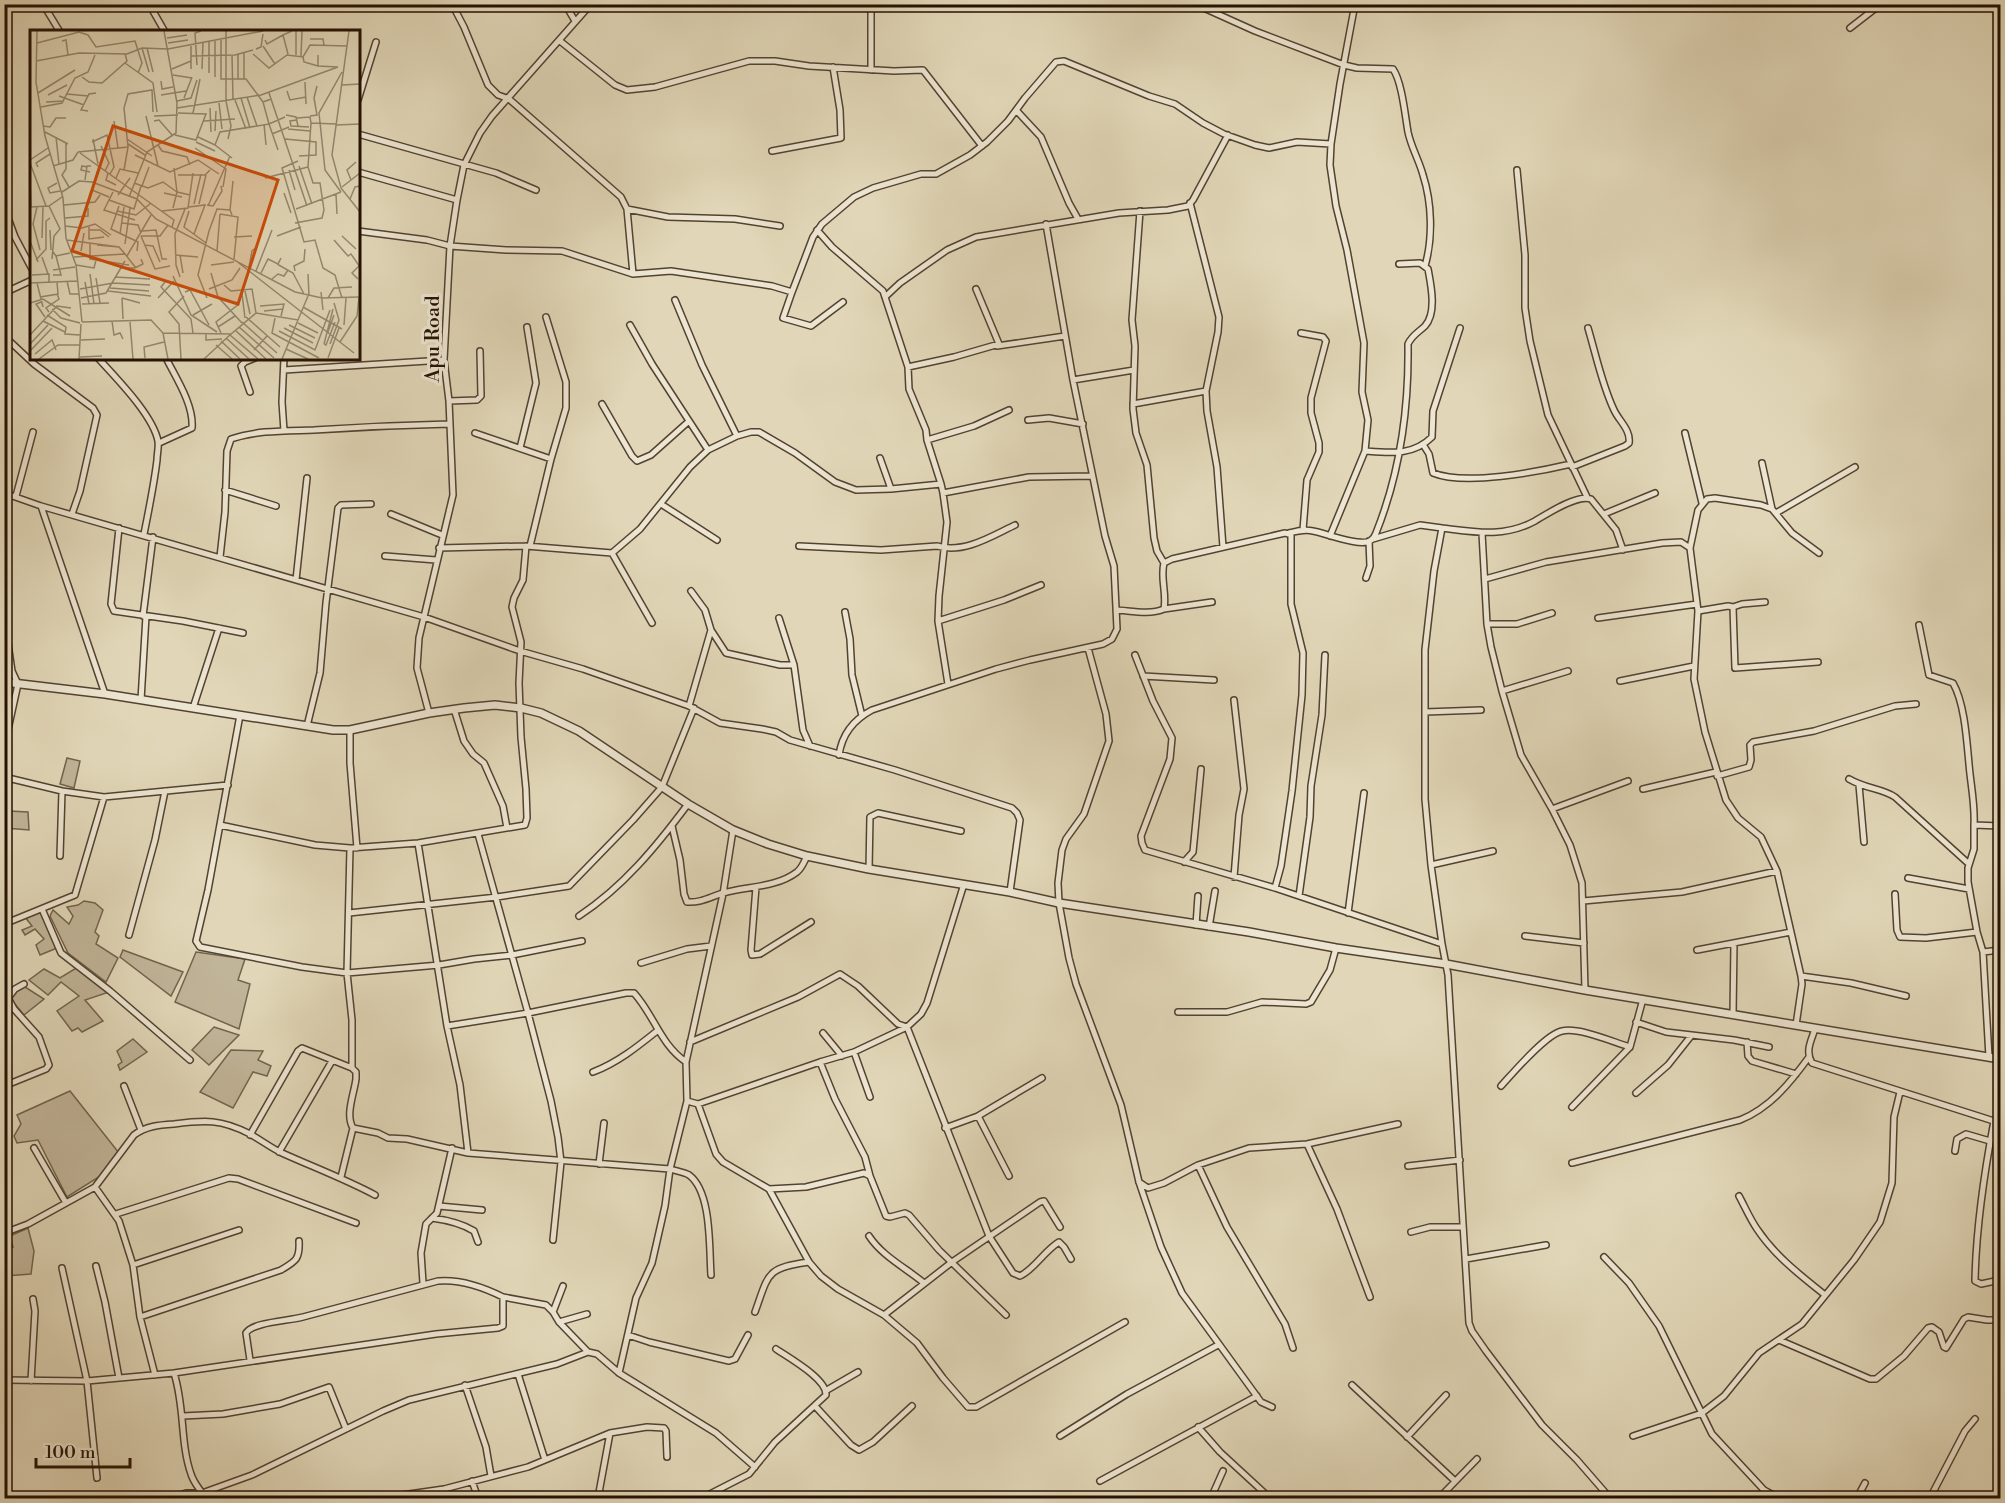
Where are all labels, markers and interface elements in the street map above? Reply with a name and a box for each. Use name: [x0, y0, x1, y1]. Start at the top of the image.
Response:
inset map: [30, 30, 360, 360]
street label: Apu Road: [421, 295, 446, 384]
scale bar: [36, 1431, 130, 1469]
text: 100 m: [45, 1441, 96, 1464]

